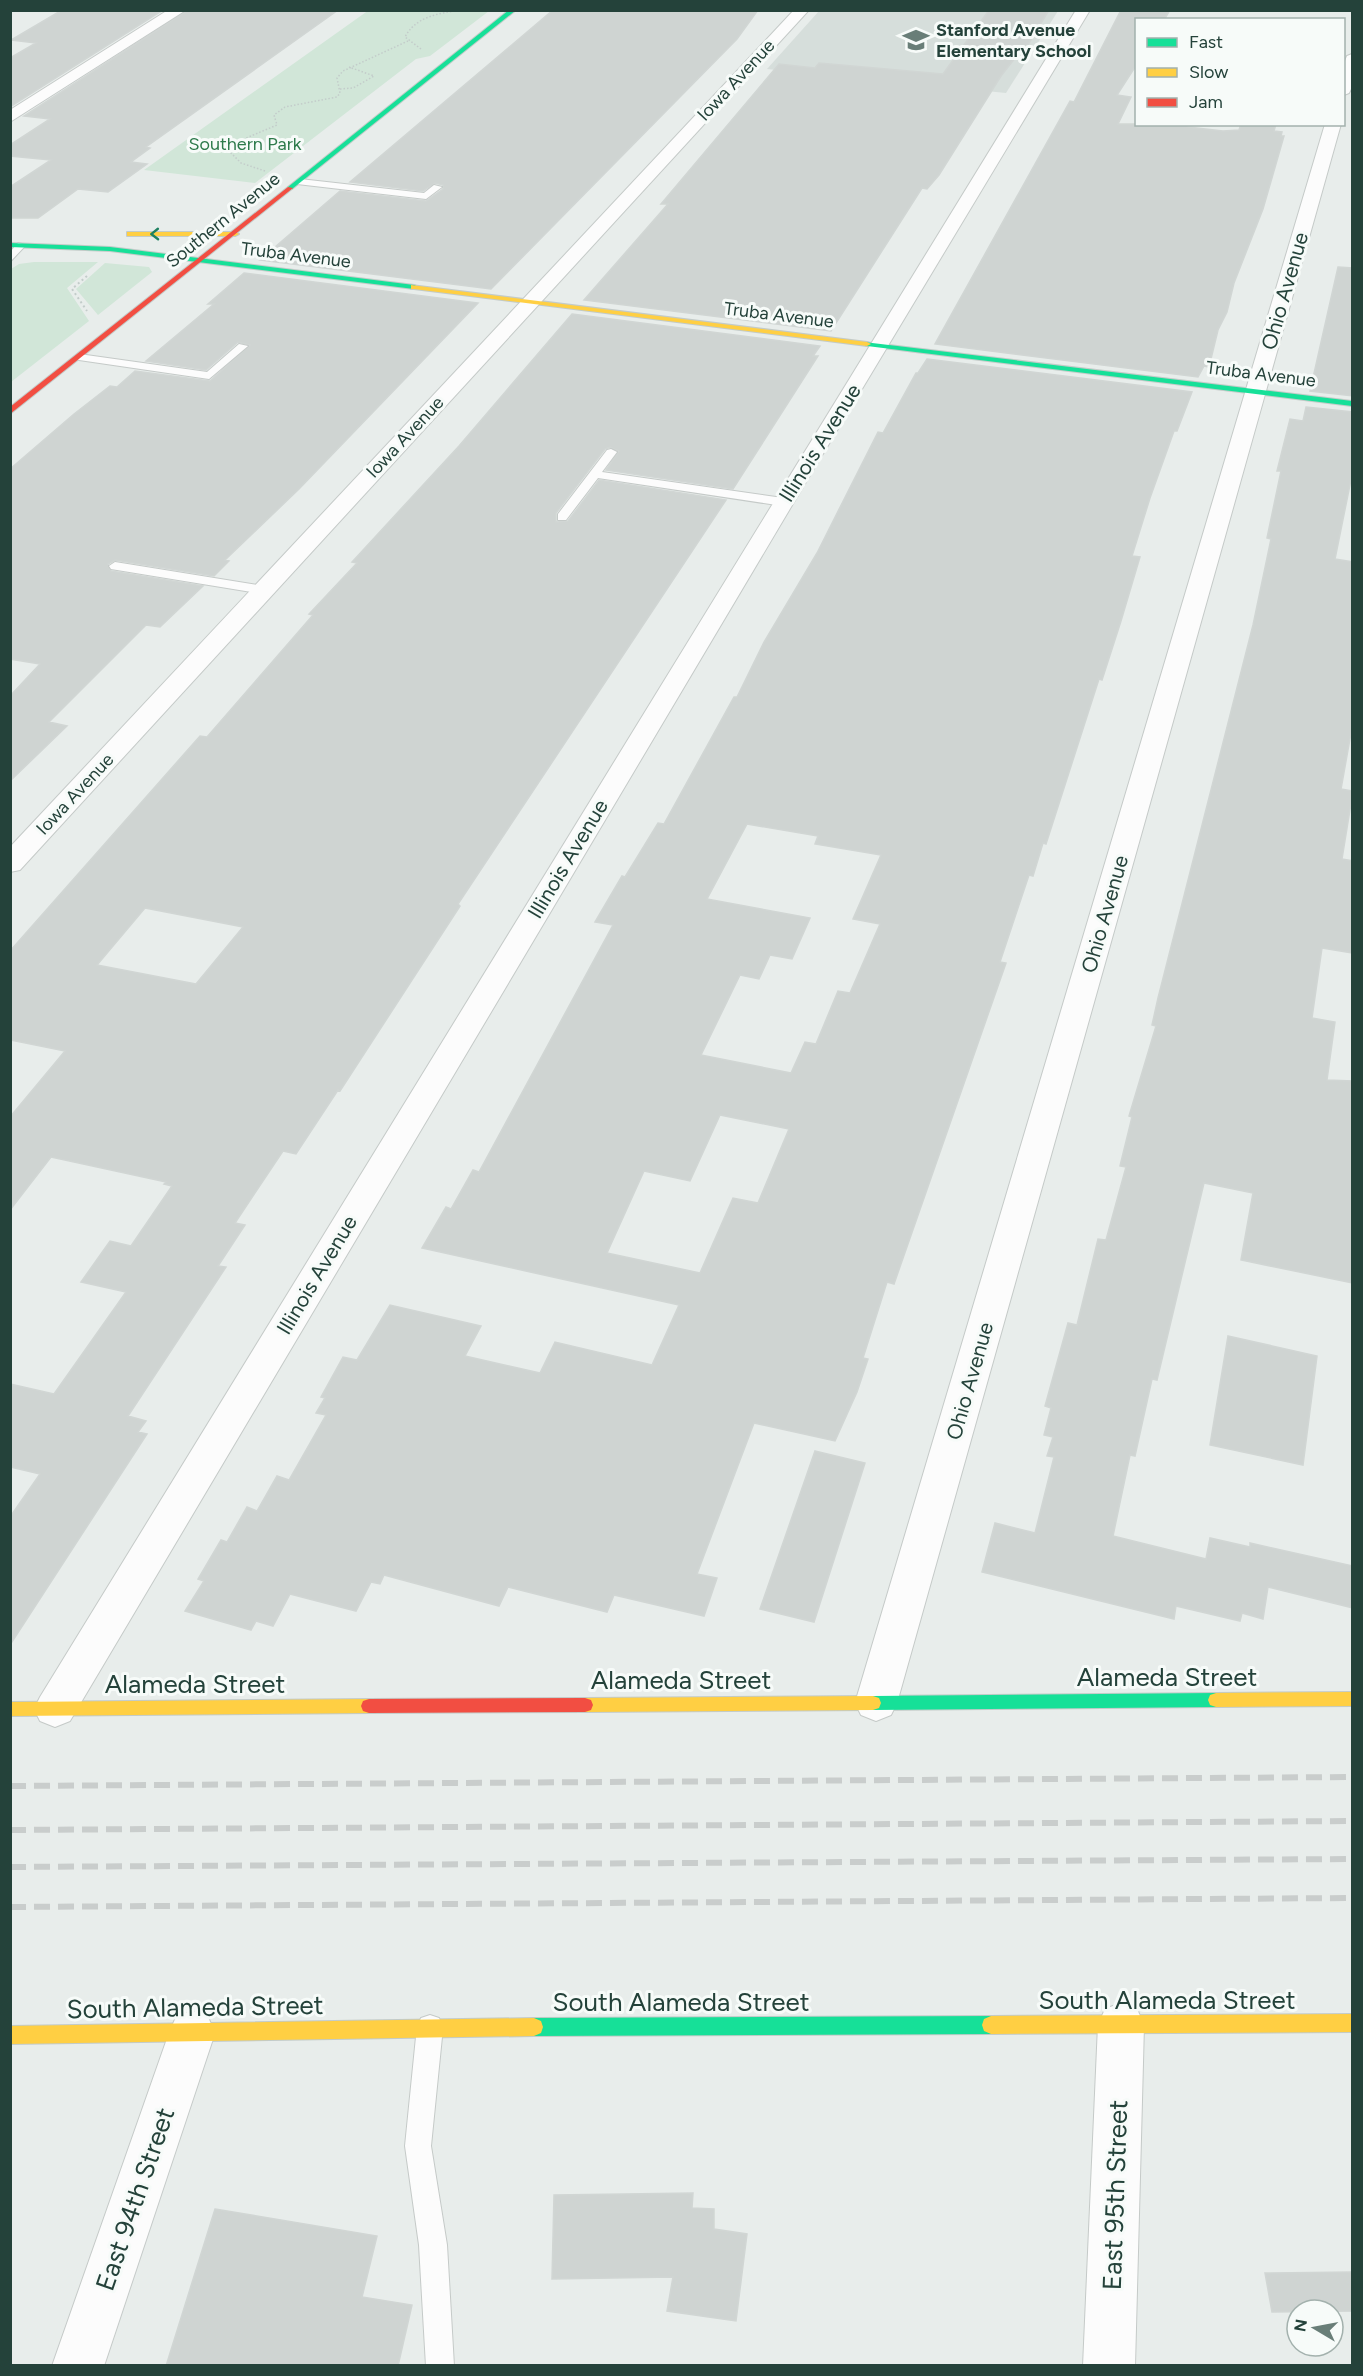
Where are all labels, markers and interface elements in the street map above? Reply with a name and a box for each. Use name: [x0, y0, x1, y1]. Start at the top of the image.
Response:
legend: [1135, 18, 1345, 126]
place label: Stanford Avenue Elementary School: [936, 19, 1091, 62]
school or university icon: Stanford Avenue Elementary School: [901, 25, 931, 55]
text: Fast: [1189, 31, 1223, 53]
street label: Iowa Avenue: [693, 35, 779, 125]
text: Slow: [1189, 61, 1228, 83]
text: Jam: [1189, 91, 1223, 113]
park label: Southern Park: [188, 133, 302, 155]
street label: Southern Avenue: [162, 167, 284, 272]
one-way arrow: [151, 228, 160, 240]
street label: Ohio Avenue: [1256, 229, 1313, 353]
street label: Truba Avenue: [240, 237, 352, 273]
street label: Truba Avenue: [723, 297, 835, 333]
street label: Truba Avenue: [1205, 356, 1317, 392]
street label: Illinois Avenue: [773, 379, 866, 506]
street label: Iowa Avenue: [362, 392, 448, 482]
street label: Iowa Avenue: [32, 749, 118, 839]
street label: Illinois Avenue: [522, 795, 613, 923]
street label: Ohio Avenue: [1076, 852, 1133, 976]
street label: Illinois Avenue: [271, 1211, 362, 1339]
street label: Ohio Avenue: [941, 1319, 998, 1443]
street label: Alameda Street: [1077, 1661, 1257, 1693]
street label: Alameda Street: [591, 1664, 771, 1696]
street label: Alameda Street: [105, 1668, 285, 1700]
street label: South Alameda Street: [1039, 1984, 1296, 2016]
street label: South Alameda Street: [553, 1986, 810, 2018]
street label: South Alameda Street: [66, 1989, 324, 2025]
street label: East 95th Street: [1096, 2099, 1134, 2291]
street label: East 94th Street: [89, 2103, 181, 2295]
north arrow: [1285, 2298, 1345, 2358]
text: N: [1290, 2318, 1311, 2333]

